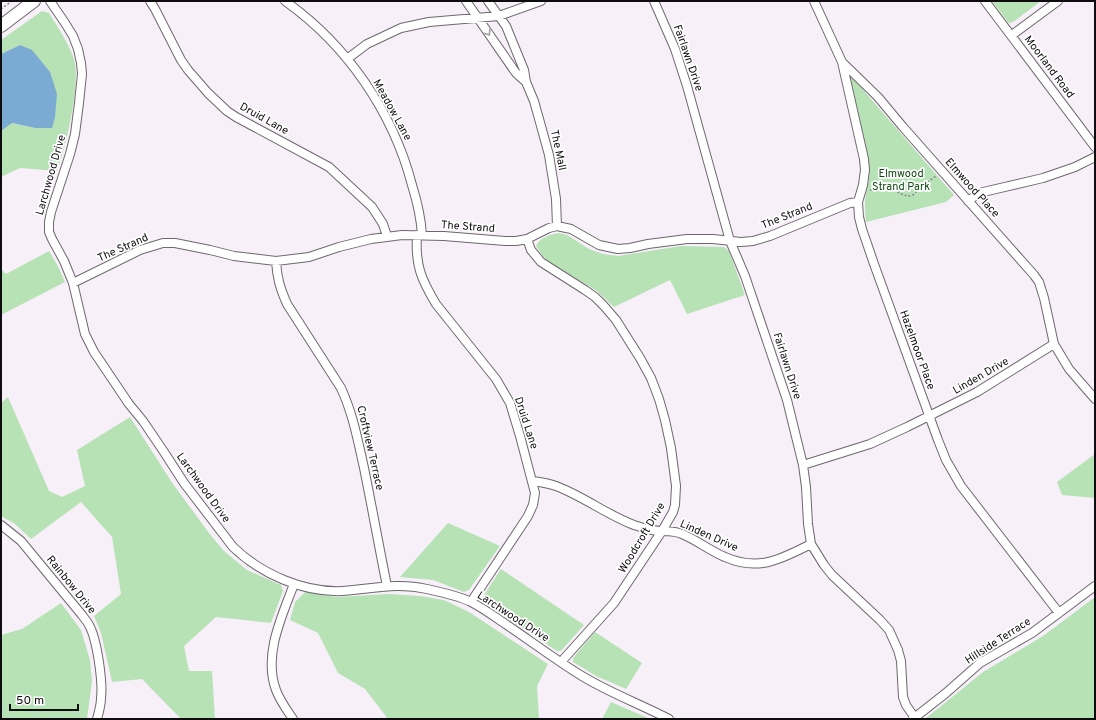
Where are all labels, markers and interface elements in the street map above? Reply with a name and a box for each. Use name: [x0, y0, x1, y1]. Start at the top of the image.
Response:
street label: Fairlawn Drive: [670, 23, 706, 93]
one-way arrow: [483, 29, 491, 36]
street label: Moorland Road: [1021, 33, 1077, 101]
street label: Meadow Lane: [369, 77, 415, 143]
street label: Druid Lane: [237, 100, 291, 138]
street label: The Mall: [547, 128, 569, 172]
street label: Larchwood Drive: [33, 133, 69, 217]
street label: Elmwood Place: [942, 155, 1002, 221]
park label: Elmwood Strand Park: [872, 167, 930, 194]
street label: The Strand: [759, 199, 815, 233]
street label: The Strand: [441, 218, 495, 236]
street label: The Strand: [95, 231, 151, 265]
street label: Hazelmoor Place: [896, 308, 938, 392]
street label: Fairlawn Drive: [770, 331, 804, 401]
street label: Linden Drive: [950, 354, 1012, 398]
street label: Druid Lane: [511, 395, 541, 451]
street label: Croftview Terrace: [353, 404, 387, 492]
street label: Larchwood Drive: [173, 450, 233, 526]
street label: Woodcroft Drive: [615, 500, 669, 576]
street label: Linden Drive: [678, 517, 740, 555]
street label: Rainbow Drive: [43, 553, 99, 617]
street label: Larchwood Drive: [474, 589, 552, 645]
street label: Hillside Terrace: [962, 614, 1034, 667]
scale bar: [10, 686, 78, 712]
text: 50 m: [16, 693, 44, 709]

